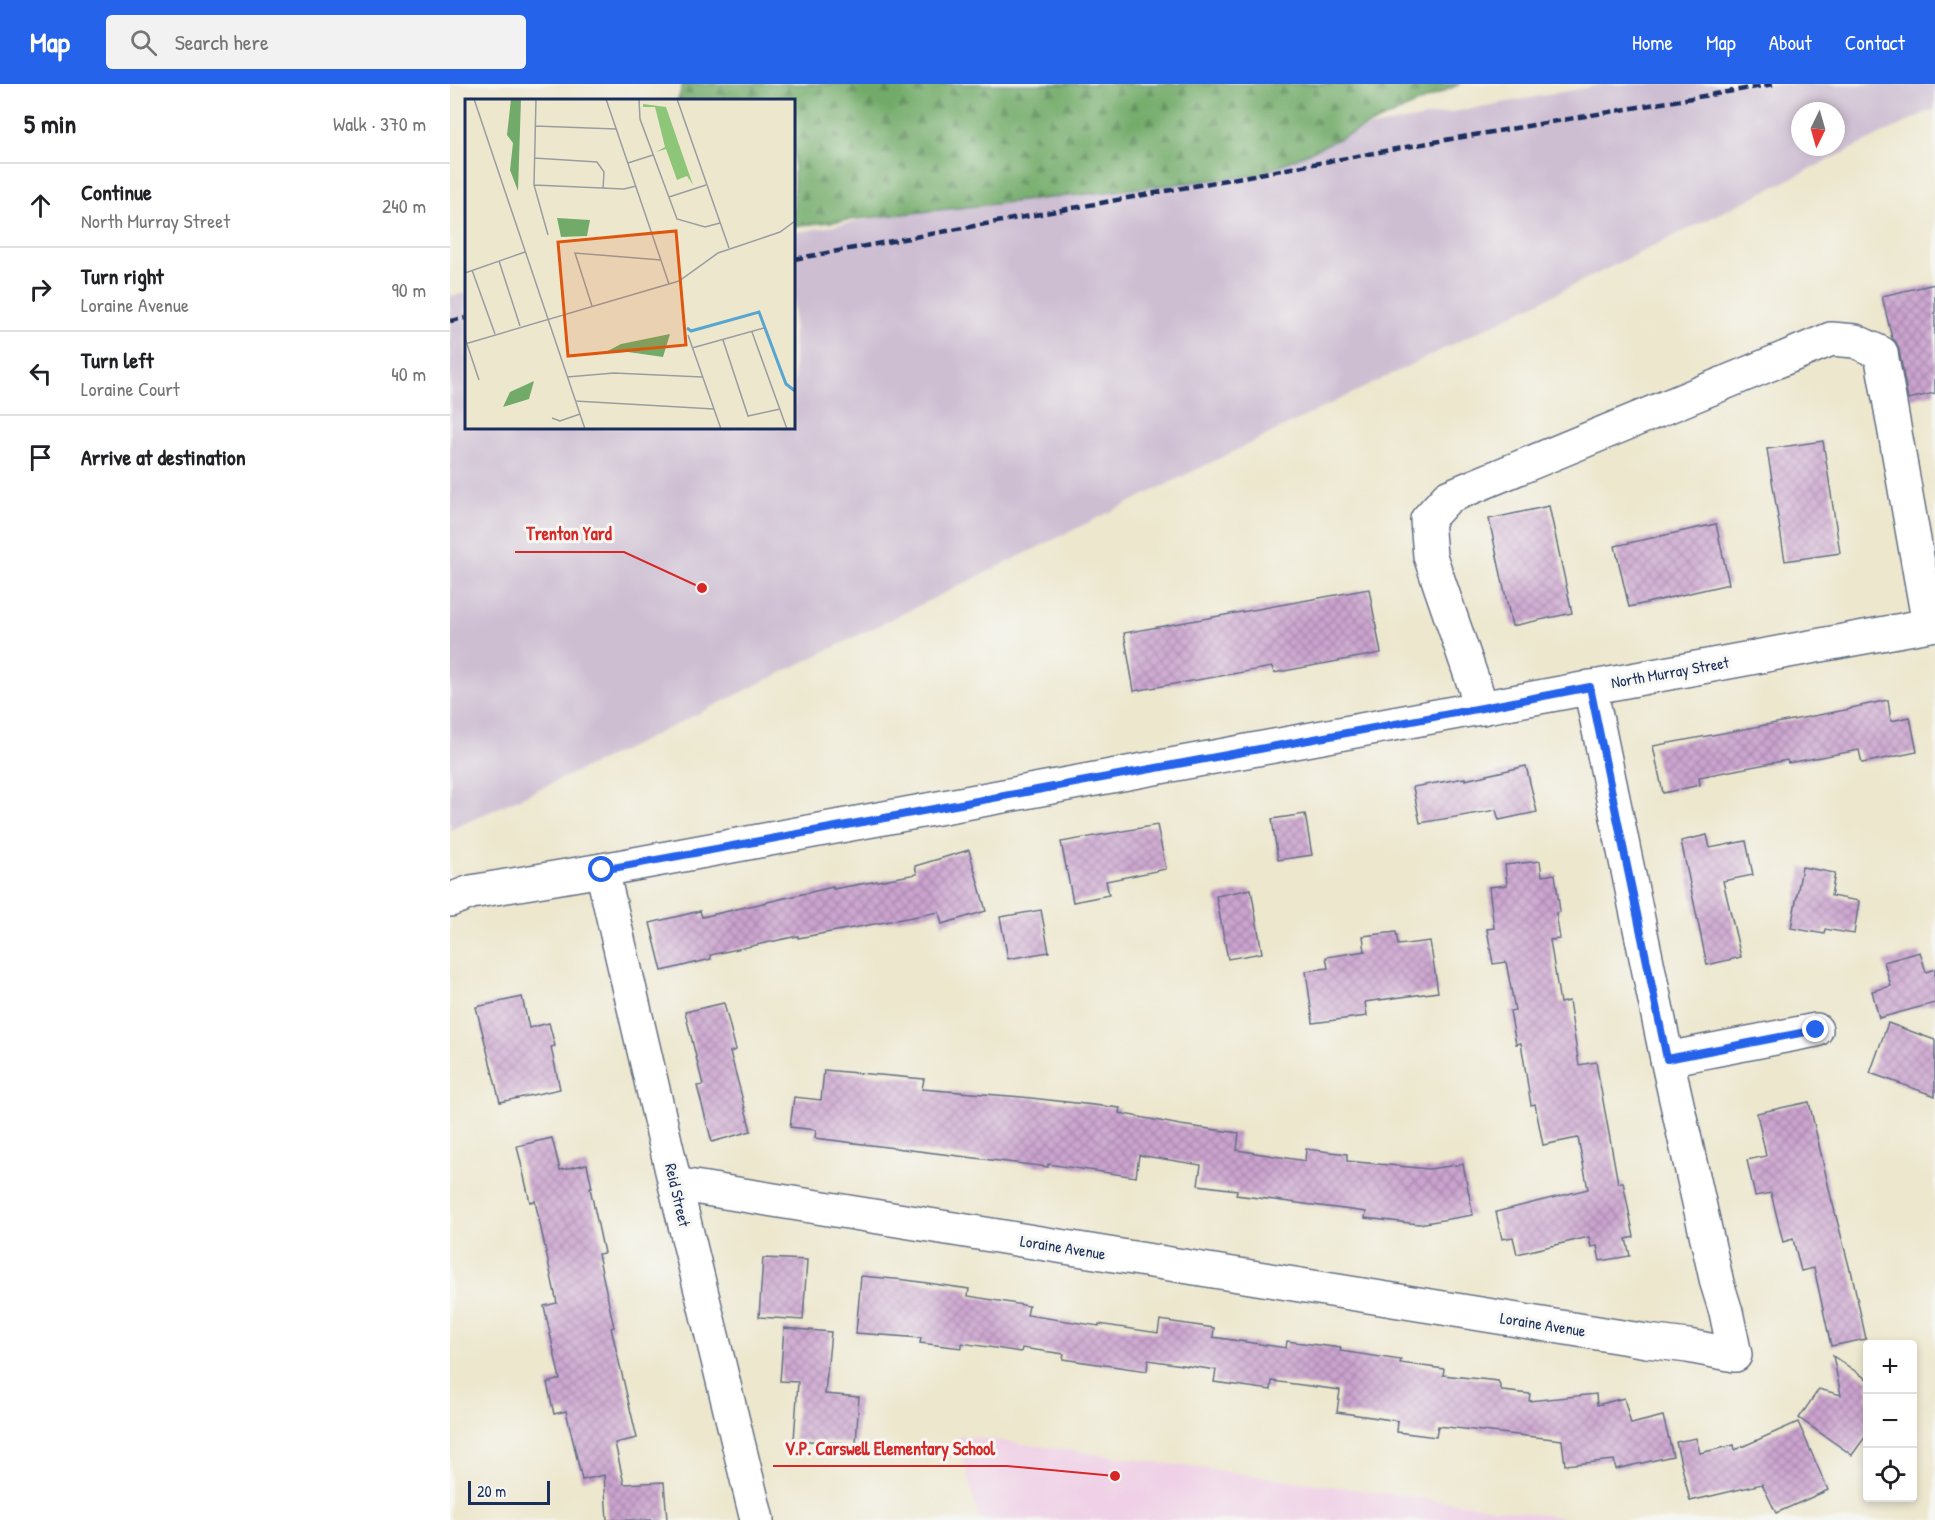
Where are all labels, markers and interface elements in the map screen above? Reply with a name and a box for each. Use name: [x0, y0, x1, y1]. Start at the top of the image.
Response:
search box: [106, 15, 526, 69]
text: Map: [30, 23, 70, 61]
icon: search: [127, 26, 160, 59]
text: Search here: [175, 27, 269, 57]
text: Home: [1632, 28, 1673, 57]
text: Map: [1706, 28, 1736, 57]
text: About: [1769, 28, 1812, 57]
text: Contact: [1845, 28, 1905, 57]
inset map: [465, 99, 795, 429]
north arrow: [1791, 102, 1845, 156]
text: 5 min: [24, 106, 76, 141]
text: Walk · 370 m: [333, 110, 426, 137]
text: Continue: [81, 177, 152, 207]
icon: ahead: [24, 189, 57, 222]
text: 240 m: [382, 192, 426, 219]
text: North Murray Street: [81, 207, 230, 234]
text: Turn right: [81, 261, 164, 291]
icon: right: [24, 273, 57, 306]
text: 90 m: [392, 276, 426, 303]
text: Loraine Avenue: [81, 291, 189, 318]
text: Turn left: [81, 345, 154, 375]
icon: left: [24, 357, 57, 390]
text: 40 m: [391, 360, 426, 387]
text: Loraine Court: [81, 375, 180, 402]
icon: arrive: [24, 441, 57, 474]
text: Arrive at destination: [81, 442, 246, 472]
callout: Trenton Yard: [515, 516, 624, 552]
text: Trenton Yard: [525, 521, 612, 546]
street label: North Murray Street: [1609, 651, 1731, 693]
route start: [588, 856, 614, 882]
route end: [1802, 1016, 1828, 1042]
street label: Reid Street: [660, 1161, 696, 1229]
street label: Loraine Avenue: [1019, 1229, 1108, 1265]
street label: Loraine Avenue: [1499, 1306, 1588, 1342]
map controls: [1863, 1340, 1917, 1502]
button: +: [1863, 1340, 1917, 1394]
button: −: [1863, 1394, 1917, 1448]
callout: V.P. Carswell Elementary School: [773, 1430, 1007, 1466]
text: V.P. Carswell Elementary School: [785, 1436, 996, 1462]
button: locate: [1863, 1448, 1917, 1502]
scale bar: [468, 1478, 550, 1506]
text: 20 m: [477, 1480, 506, 1502]

